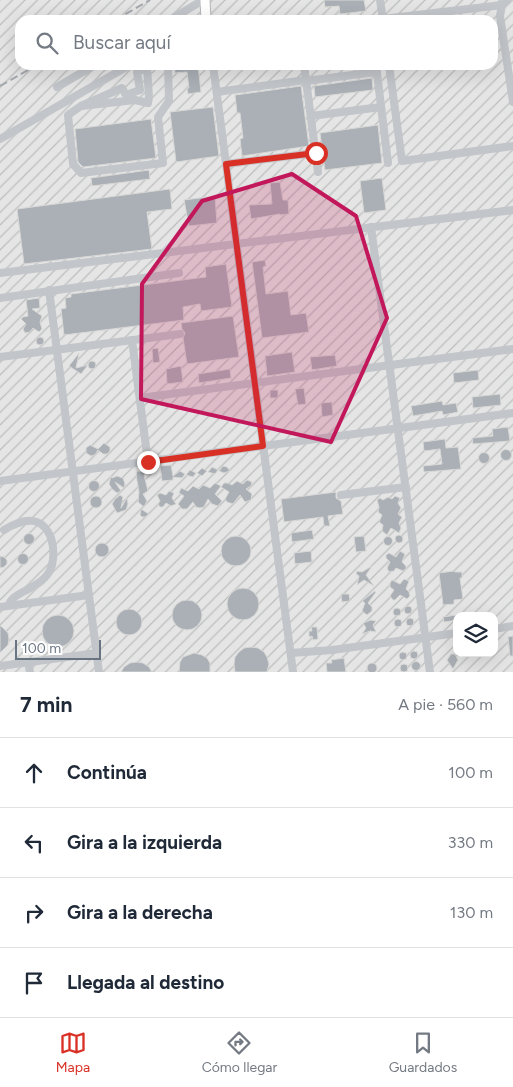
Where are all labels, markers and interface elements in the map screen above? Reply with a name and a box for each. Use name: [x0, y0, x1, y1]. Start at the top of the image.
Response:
search box: [15, 15, 498, 70]
icon: search: [33, 29, 61, 57]
text: Buscar aquí: [73, 31, 171, 54]
route start: [305, 142, 328, 165]
route end: [137, 451, 160, 474]
map controls: [453, 612, 498, 657]
button: layers: [453, 612, 498, 657]
scale bar: [15, 637, 101, 660]
text: 100 m: [22, 640, 61, 657]
text: 7 min: [20, 692, 72, 717]
text: A pie · 560 m: [398, 695, 493, 714]
icon: ahead: [20, 759, 48, 787]
text: Continúa: [67, 761, 147, 784]
text: 100 m: [448, 763, 493, 782]
icon: left: [20, 829, 48, 857]
text: Gira a la izquierda: [67, 831, 222, 854]
text: 330 m: [448, 833, 493, 852]
icon: right: [20, 899, 48, 927]
text: Gira a la derecha: [67, 901, 213, 924]
text: 130 m: [450, 903, 493, 922]
icon: arrive: [20, 969, 48, 997]
text: Llegada al destino: [67, 971, 224, 994]
tab: Mapa: [56, 1029, 90, 1076]
tab: Cómo llegar: [202, 1029, 277, 1076]
tab: Guardados: [389, 1029, 457, 1076]

